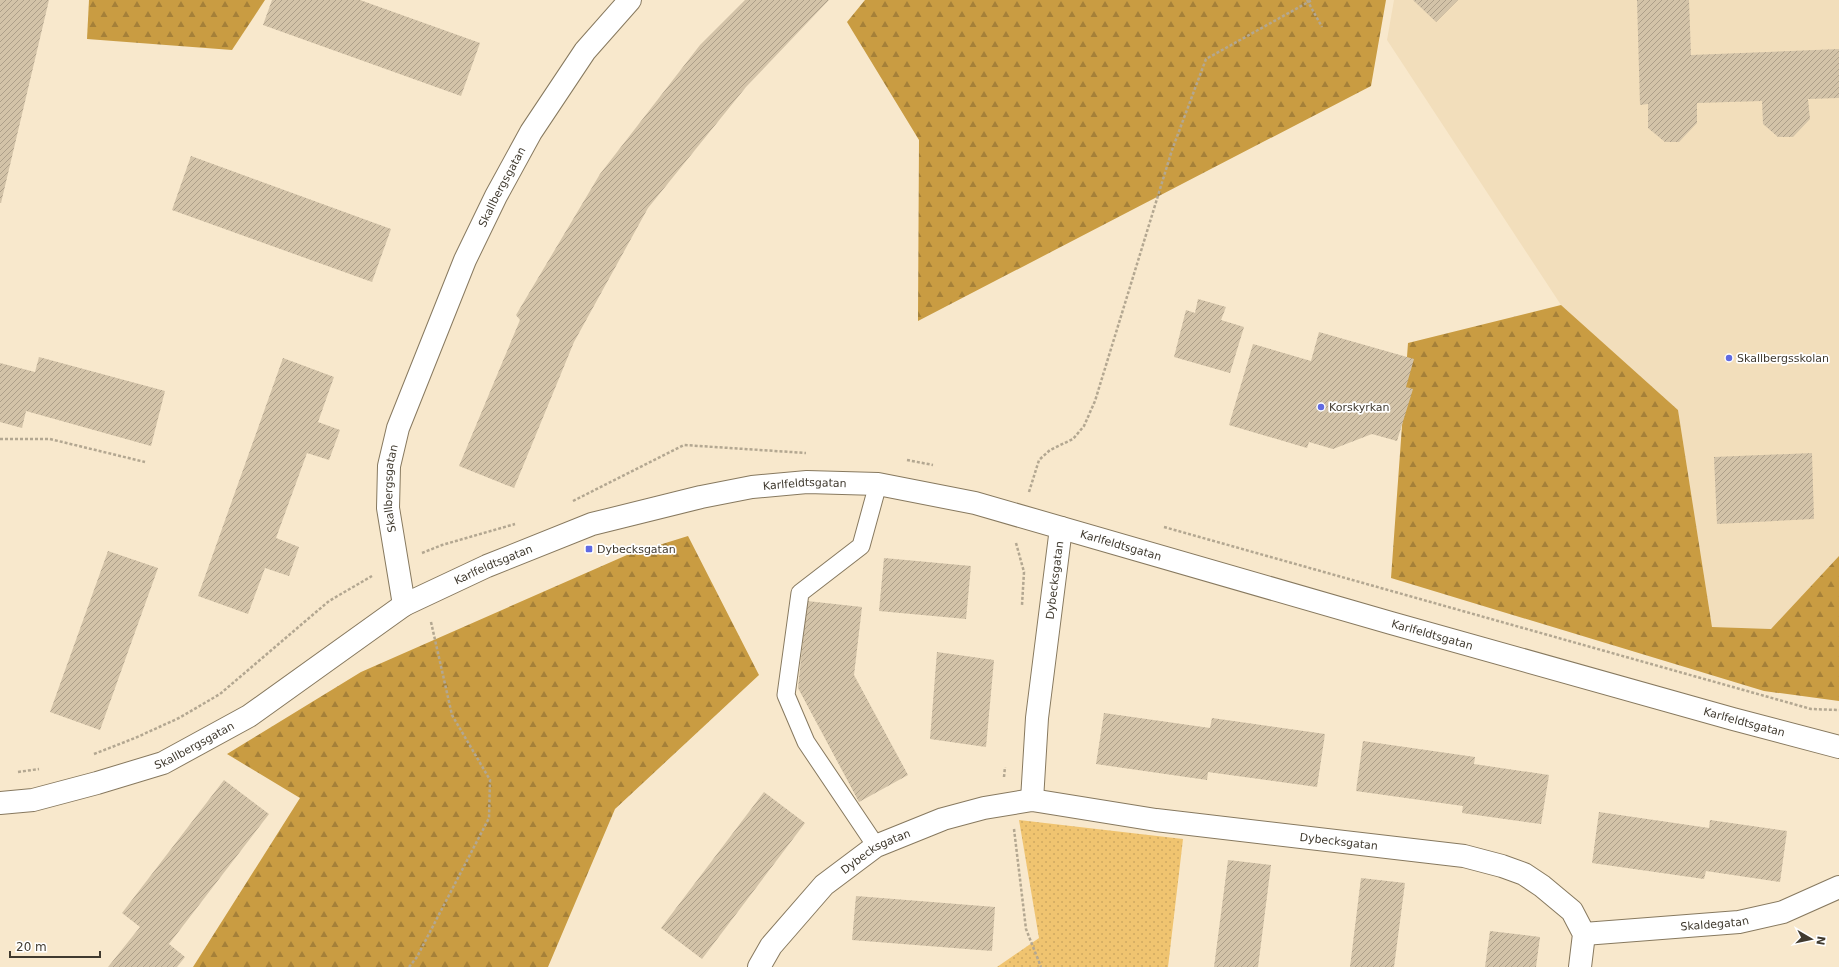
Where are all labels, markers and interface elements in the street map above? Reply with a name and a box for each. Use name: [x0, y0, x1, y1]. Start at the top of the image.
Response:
street label: Skallbergsgatan: [476, 145, 529, 229]
place label: Skallbergsskolan: [1737, 352, 1829, 365]
marker: Skallbergsskolan: [1724, 353, 1734, 363]
place label: Korskyrkan: [1329, 401, 1390, 414]
marker: Korskyrkan: [1316, 402, 1326, 412]
street label: Skallbergsgatan: [382, 443, 401, 533]
street label: Karlfeldtsgatan: [762, 476, 847, 493]
street label: Karlfeldtsgatan: [1079, 528, 1163, 563]
street label: Dybecksgatan: [1044, 540, 1066, 620]
street label: Karlfeldtsgatan: [452, 542, 534, 587]
place label: Dybecksgatan: [597, 543, 676, 556]
marker: Dybecksgatan: [584, 544, 594, 554]
street label: Karlfeldtsgatan: [1390, 617, 1474, 653]
street label: Karlfeldtsgatan: [1702, 705, 1786, 739]
street label: Skallbergsgatan: [153, 719, 237, 772]
street label: Dybecksgatan: [839, 827, 912, 877]
street label: Dybecksgatan: [1299, 831, 1379, 853]
street label: Skaldegatan: [1680, 914, 1750, 934]
north arrow: [1791, 919, 1831, 959]
scale bar: [10, 933, 100, 959]
text: N: [1813, 935, 1828, 946]
text: 20 m: [16, 940, 47, 954]

